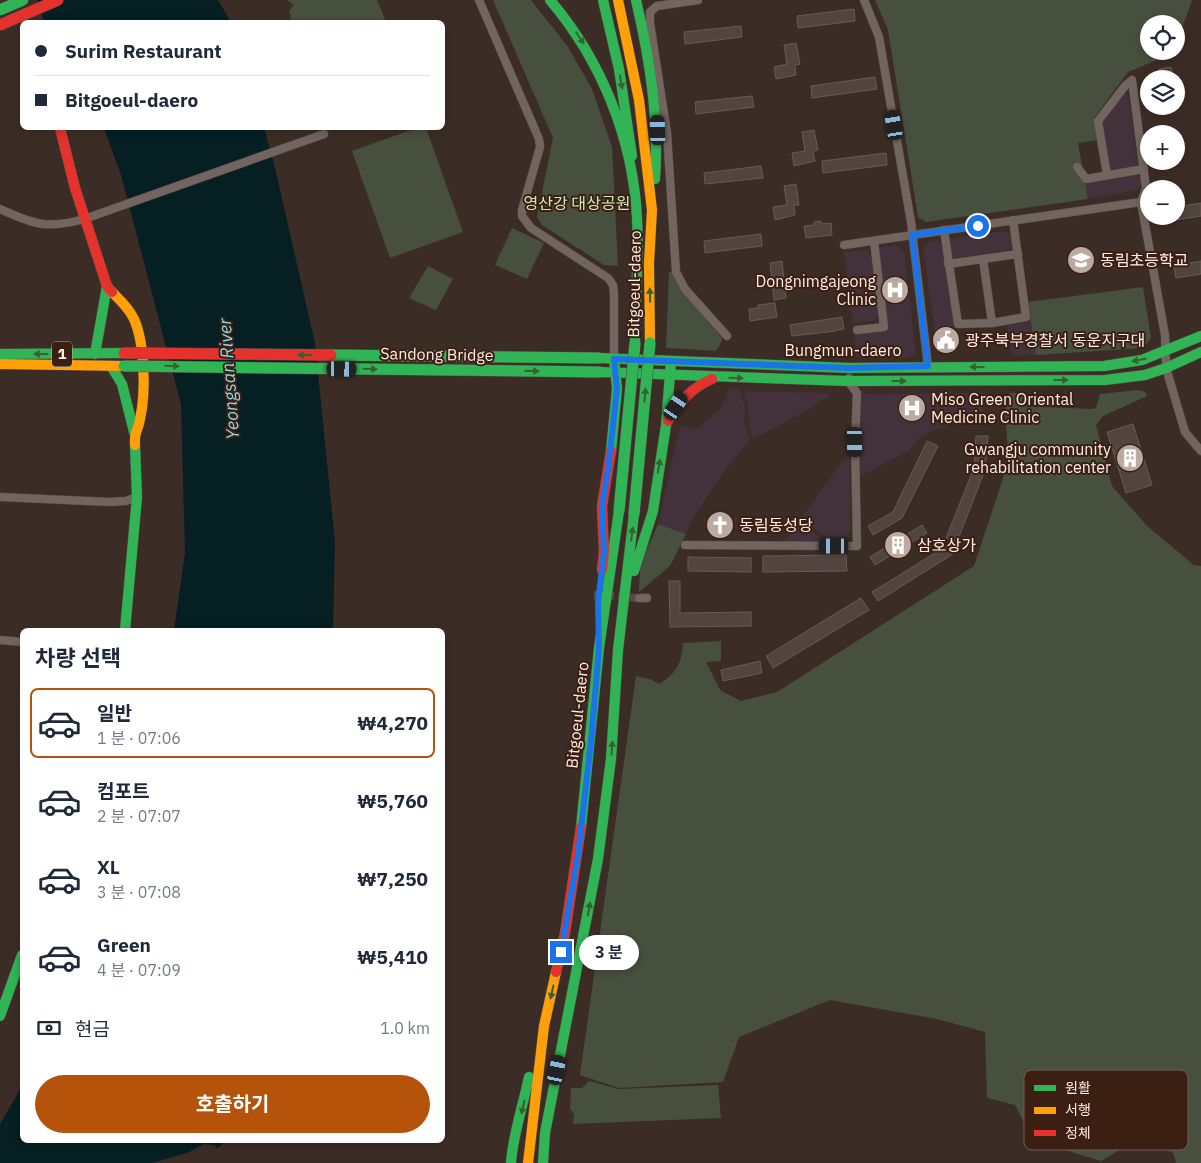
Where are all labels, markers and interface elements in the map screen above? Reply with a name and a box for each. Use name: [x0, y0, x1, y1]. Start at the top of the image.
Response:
map controls: [1140, 15, 1185, 225]
button: locate: [1140, 15, 1185, 60]
one-way arrow: [575, 32, 585, 45]
text: Surim Restaurant: [65, 39, 222, 63]
button: layers: [1140, 70, 1185, 115]
one-way arrow: [618, 74, 626, 90]
text: Bitgoeul-daero: [65, 88, 198, 112]
car: [884, 109, 903, 141]
car: [649, 115, 666, 145]
button: +: [1140, 125, 1185, 170]
button: −: [1140, 180, 1185, 225]
park label: 영산강 대상공원: [524, 193, 630, 213]
route start: [967, 215, 989, 237]
street label: Bitgoeul-daero: [623, 230, 645, 338]
school or university icon: 동림초등학교: [1066, 245, 1096, 275]
place label: 동림초등학교: [1100, 250, 1188, 270]
place label: Dongnimgajeong Clinic: [755, 271, 877, 309]
hospital icon: Dongnimgajeong Clinic: [880, 275, 910, 305]
one-way arrow: [645, 286, 653, 302]
water label: Yeongsan River: [213, 317, 244, 441]
public building icon: 광주북부경찰서 동운지구대: [931, 325, 961, 355]
place label: 광주북부경찰서 동운지구대: [965, 330, 1145, 350]
street label: Bungmun-daero: [784, 340, 902, 360]
road number: 1: [52, 342, 72, 366]
street label: Sandong Bridge: [380, 343, 494, 365]
one-way arrow: [32, 350, 48, 358]
one-way arrow: [297, 351, 313, 359]
one-way arrow: [1131, 356, 1147, 364]
car: [326, 361, 357, 377]
one-way arrow: [165, 363, 181, 371]
one-way arrow: [969, 363, 985, 371]
one-way arrow: [362, 365, 378, 373]
one-way arrow: [525, 368, 541, 376]
one-way arrow: [729, 374, 745, 382]
one-way arrow: [1054, 376, 1070, 384]
one-way arrow: [891, 377, 907, 385]
one-way arrow: [641, 387, 649, 403]
car: [661, 389, 690, 423]
place label: Miso Green Oriental Medicine Clinic: [931, 389, 1073, 427]
hospital icon: Miso Green Oriental Medicine Clinic: [897, 393, 927, 423]
car: [847, 427, 862, 457]
place label: Gwangju community rehabilitation center: [964, 439, 1111, 477]
building icon: Gwangju community rehabilitation center: [1115, 443, 1145, 473]
one-way arrow: [656, 458, 664, 474]
church icon: 동림동성당: [705, 510, 735, 540]
place label: 동림동성당: [739, 515, 813, 535]
one-way arrow: [628, 525, 636, 541]
building icon: 삼호상가: [883, 530, 913, 560]
place label: 삼호상가: [917, 535, 976, 555]
car: [819, 539, 849, 554]
text: 차량 선택: [35, 643, 121, 672]
street label: Bitgoeul-daero: [561, 661, 593, 769]
icon: car: [37, 701, 82, 746]
text: 일반: [97, 701, 132, 725]
text: ₩4,270: [357, 711, 428, 735]
text: 1 분 · 07:06: [97, 728, 181, 748]
one-way arrow: [608, 739, 616, 755]
icon: car: [37, 779, 82, 824]
text: 컴포트: [97, 779, 149, 803]
text: ₩5,760: [357, 789, 428, 813]
text: 2 분 · 07:07: [97, 806, 181, 826]
text: XL: [97, 855, 120, 879]
icon: car: [37, 857, 82, 902]
text: ₩7,250: [357, 867, 428, 891]
text: 3 분 · 07:08: [97, 882, 181, 902]
one-way arrow: [585, 900, 593, 916]
text: Green: [97, 933, 151, 957]
callout: 3 분: [578, 934, 638, 970]
icon: car: [37, 935, 82, 980]
route end: [550, 941, 572, 963]
text: 3 분: [595, 942, 623, 962]
text: ₩5,410: [357, 945, 428, 969]
text: 4 분 · 07:09: [97, 960, 181, 980]
one-way arrow: [548, 985, 556, 1000]
icon: cash: [35, 1014, 63, 1042]
text: 현금: [75, 1017, 110, 1041]
text: 1.0 km: [380, 1018, 430, 1038]
car: [546, 1054, 567, 1086]
legend: [1024, 1070, 1188, 1150]
button: 호출하기: [35, 1075, 430, 1133]
text: 원활: [1065, 1079, 1091, 1097]
one-way arrow: [519, 1099, 527, 1114]
text: 서행: [1065, 1101, 1091, 1119]
text: 정체: [1065, 1124, 1091, 1142]

